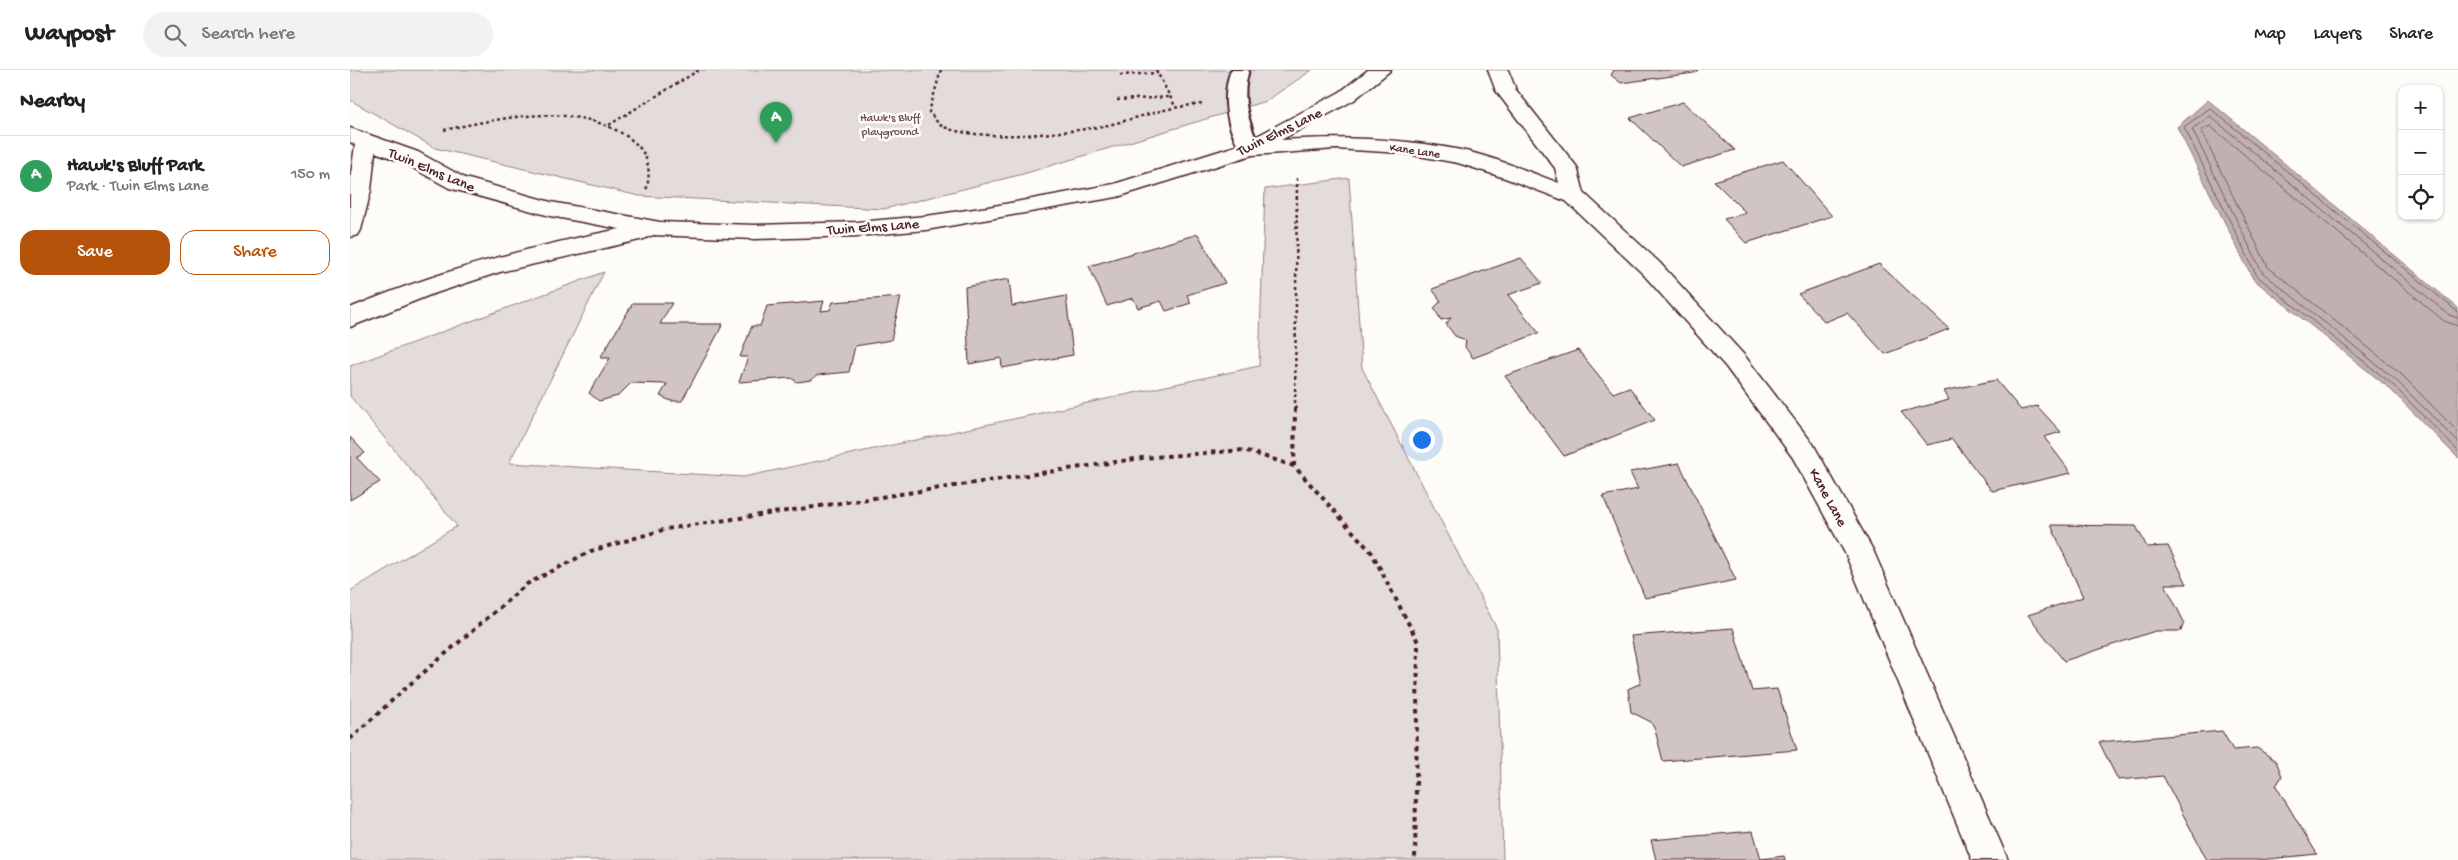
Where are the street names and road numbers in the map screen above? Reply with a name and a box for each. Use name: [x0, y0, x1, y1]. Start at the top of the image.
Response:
street label: Twin Elms Lane: [1234, 104, 1326, 162]
street label: Kane Lane: [1389, 142, 1442, 163]
street label: Twin Elms Lane: [384, 144, 477, 197]
street label: Twin Elms Lane: [825, 216, 920, 240]
street label: Kane Lane: [1804, 466, 1851, 530]

